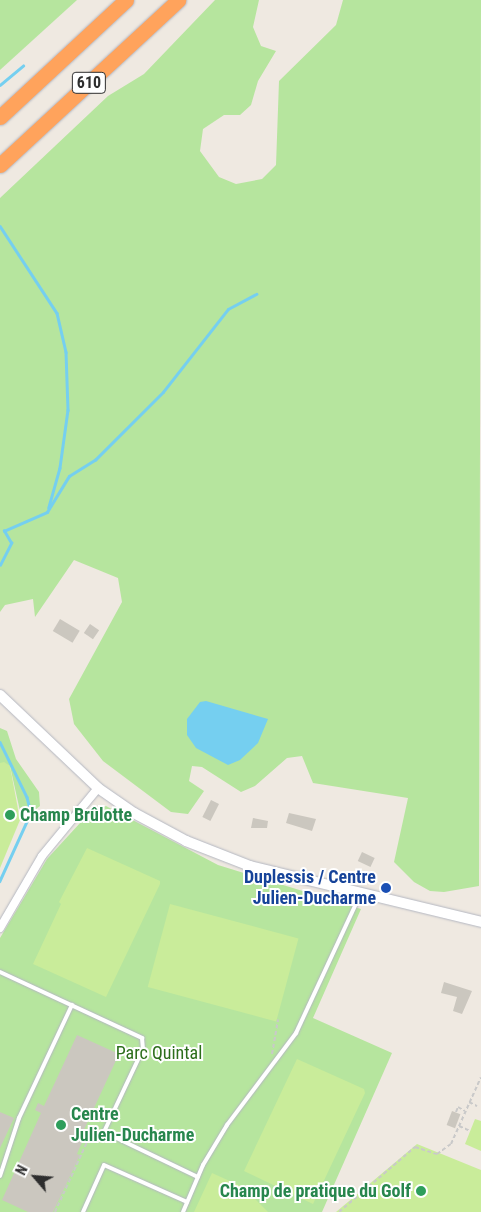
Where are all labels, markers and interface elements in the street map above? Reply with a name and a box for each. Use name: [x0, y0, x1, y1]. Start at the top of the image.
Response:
road number: 610: [72, 70, 106, 96]
place label: Champ Brûlotte: [20, 804, 132, 826]
marker: Champ Brûlotte: [4, 809, 16, 821]
place label: Duplessis / Centre Julien-Ducharme: [244, 867, 376, 910]
marker: Duplessis / Centre Julien-Ducharme: [380, 882, 392, 894]
park label: Parc Quintal: [116, 1042, 202, 1064]
place label: Centre Julien-Ducharme: [71, 1104, 194, 1146]
marker: Centre Julien-Ducharme: [55, 1119, 67, 1131]
north arrow: [10, 1152, 60, 1202]
text: N: [13, 1163, 31, 1178]
place label: Champ de pratique du Golf: [220, 1180, 411, 1202]
marker: Champ de pratique du Golf: [415, 1185, 427, 1197]

